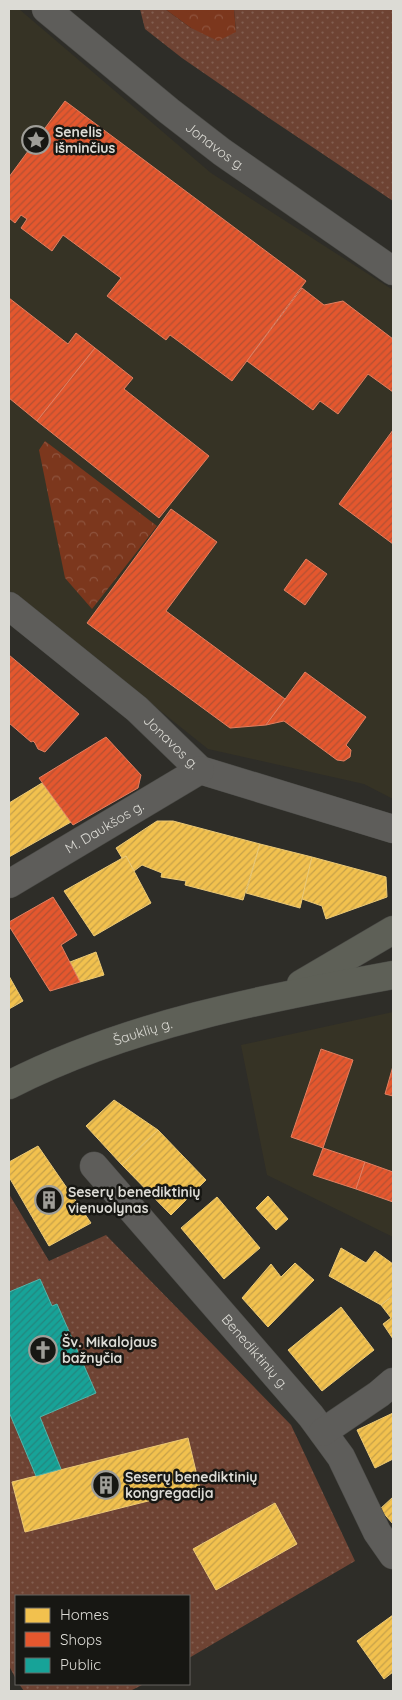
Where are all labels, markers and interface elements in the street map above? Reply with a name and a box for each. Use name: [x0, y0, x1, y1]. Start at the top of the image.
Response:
street label: Jonavos g.: [182, 118, 249, 174]
place label: Senelis išminčius: [55, 123, 115, 157]
place icon: Senelis išminčius: [21, 125, 51, 155]
street label: Jonavos g.: [140, 711, 203, 773]
street label: M. Daukšos g.: [62, 797, 147, 858]
street label: Šauklių g.: [111, 1014, 174, 1050]
place label: Seserų benediktinių vienuolynas: [68, 1183, 200, 1217]
building icon: Seserų benediktinių vienuolynas: [34, 1185, 64, 1215]
street label: Benediktinių g.: [218, 1310, 293, 1393]
place label: Šv. Mikalojaus bažnyčia: [62, 1333, 157, 1367]
church icon: Šv. Mikalojaus bažnyčia: [28, 1335, 58, 1365]
place label: Seserų benediktinių kongregacija: [125, 1468, 257, 1502]
building icon: Seserų benediktinių kongregacija: [91, 1470, 121, 1500]
legend: [15, 1595, 190, 1685]
text: Homes: [60, 1605, 109, 1624]
text: Shops: [60, 1630, 102, 1649]
text: Public: [60, 1655, 101, 1674]

